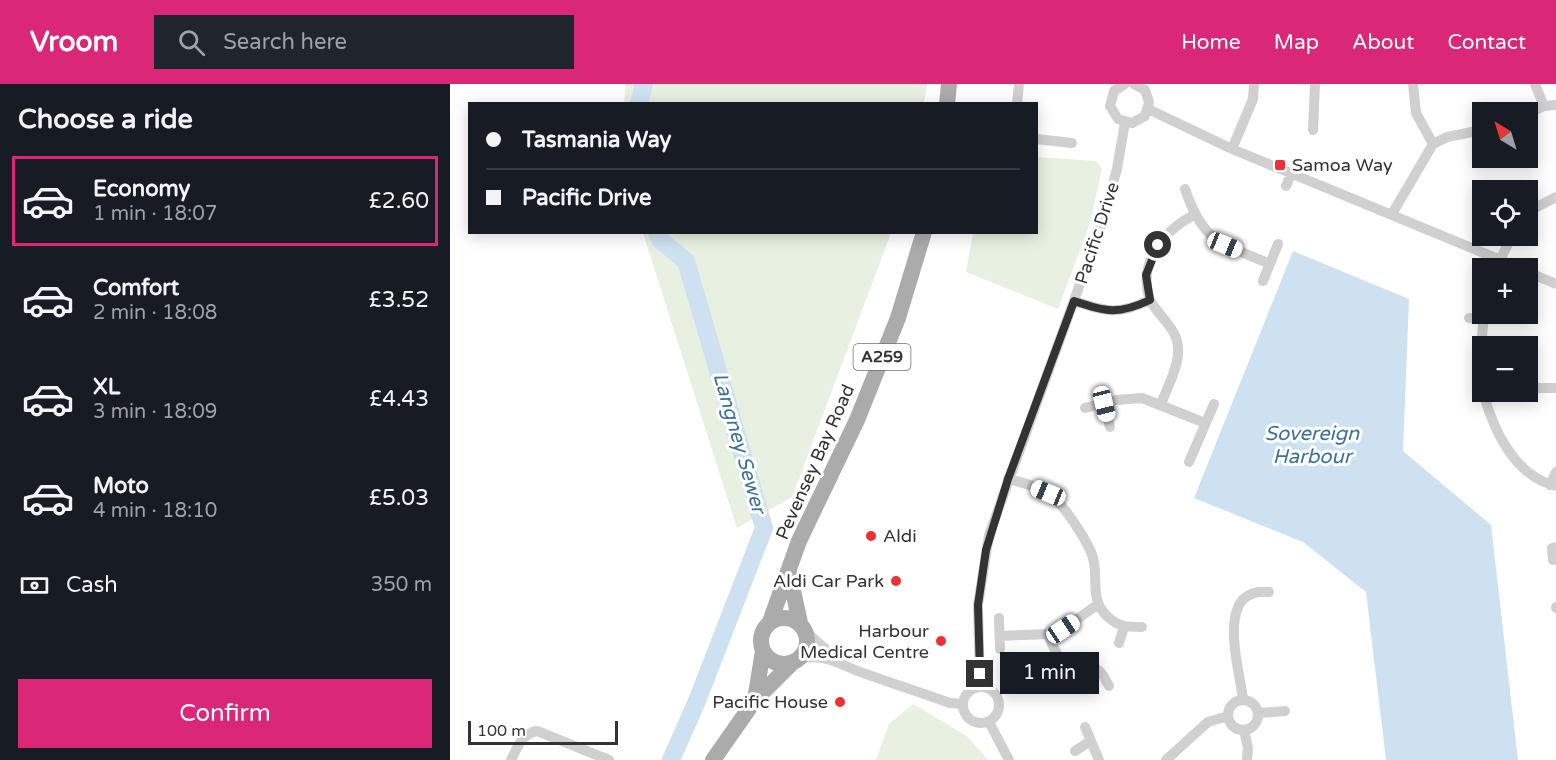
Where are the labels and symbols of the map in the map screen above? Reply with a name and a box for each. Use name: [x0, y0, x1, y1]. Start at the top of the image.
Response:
north arrow: [1472, 102, 1538, 168]
place label: Samoa Way: [1292, 154, 1393, 176]
marker: Samoa Way: [1273, 158, 1287, 172]
street label: Pacific Drive: [1070, 179, 1124, 287]
car: [1205, 230, 1245, 260]
route start: [1144, 231, 1171, 258]
road number: A259: [854, 344, 910, 370]
water label: Langney Sewer: [707, 370, 771, 518]
street label: Pevensey Bay Road: [771, 381, 859, 543]
car: [1091, 384, 1117, 424]
water label: Sovereign Harbour: [1265, 422, 1360, 469]
car: [1028, 478, 1068, 508]
place label: Aldi: [883, 525, 917, 547]
marker: Aldi: [864, 529, 878, 543]
place label: Aldi Car Park: [773, 570, 884, 592]
marker: Aldi Car Park: [889, 574, 903, 588]
car: [1043, 611, 1083, 647]
place label: Harbour Medical Centre: [800, 620, 929, 663]
marker: Harbour Medical Centre: [934, 634, 948, 648]
callout: 1 min: [1001, 653, 1100, 695]
route end: [966, 660, 993, 687]
place label: Pacific House: [712, 691, 828, 713]
marker: Pacific House: [833, 695, 847, 709]
scale bar: [468, 718, 618, 746]

